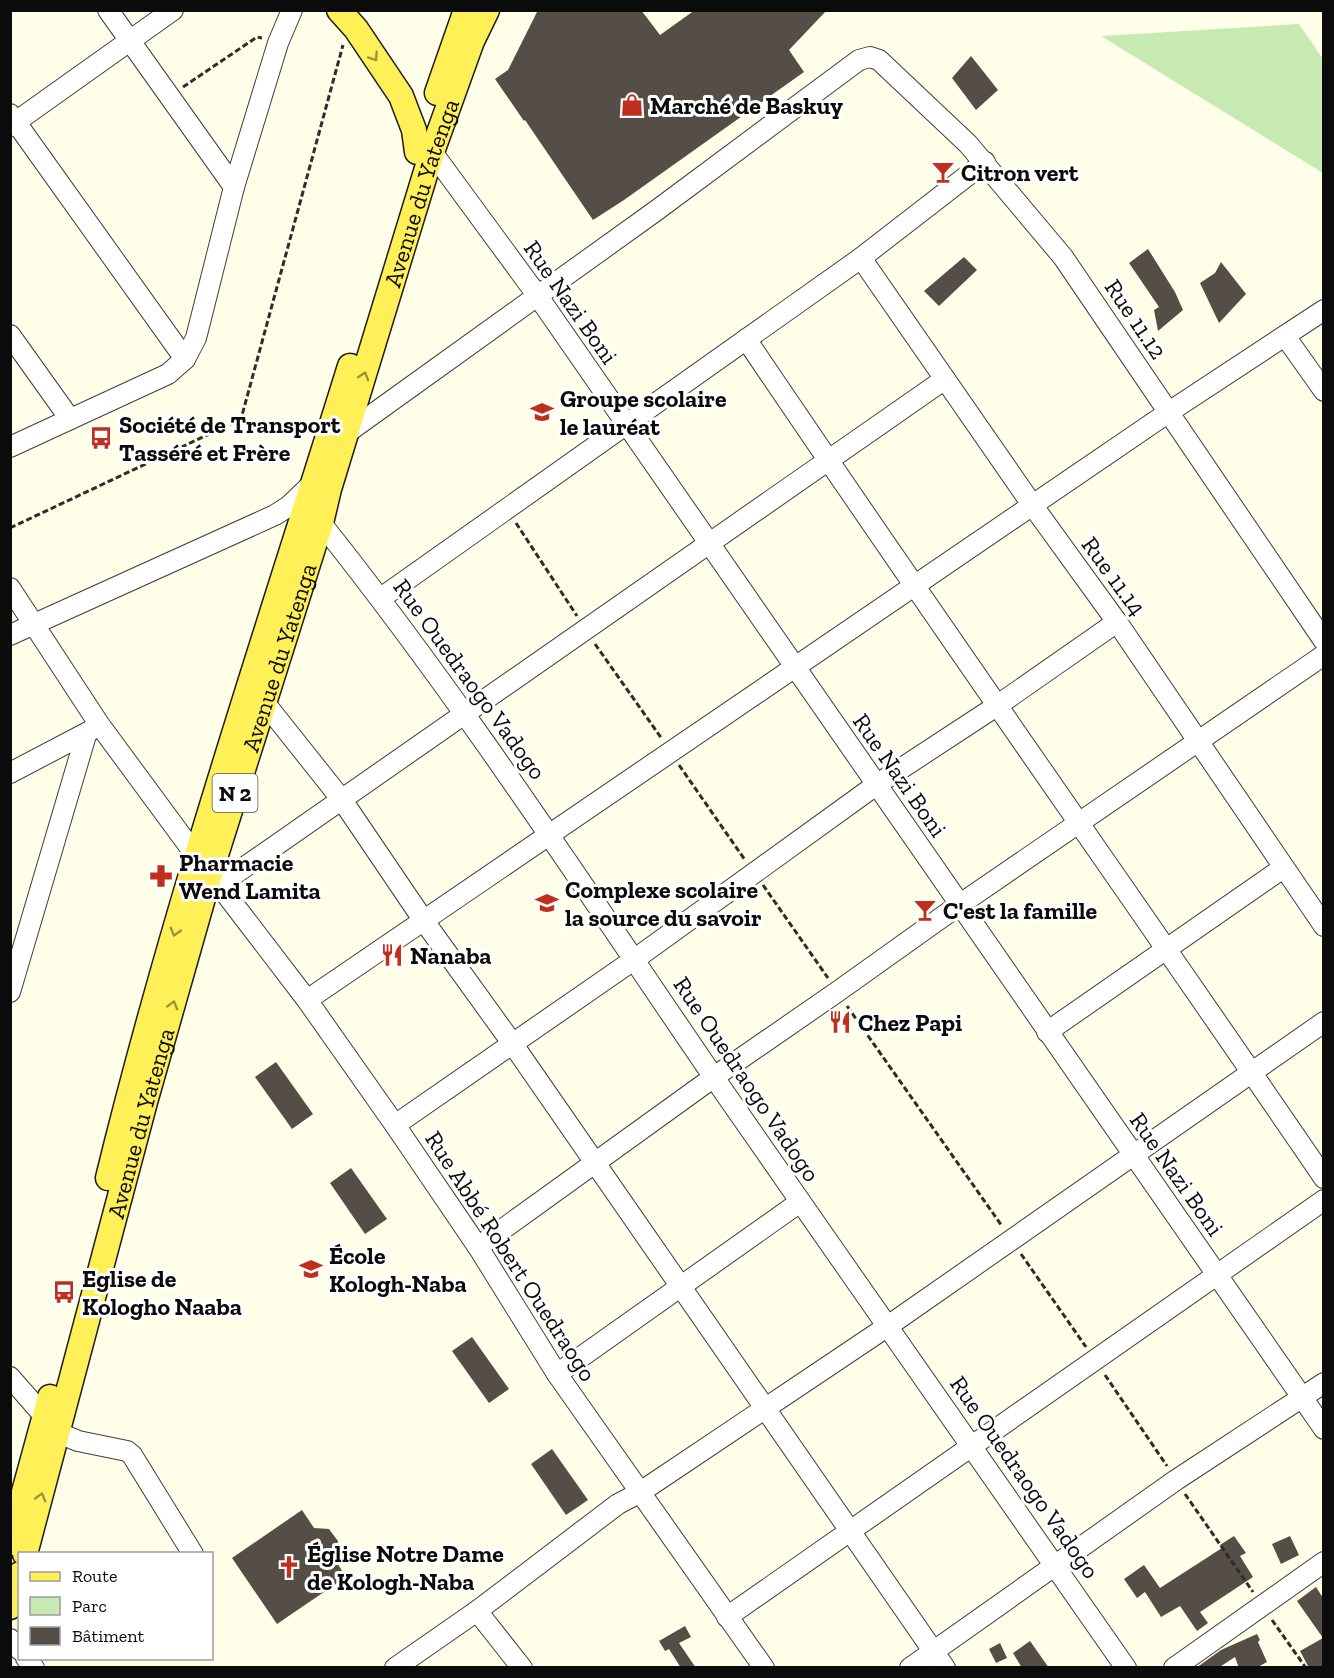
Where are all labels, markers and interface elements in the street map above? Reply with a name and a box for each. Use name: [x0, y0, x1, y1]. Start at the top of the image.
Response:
one-way arrow: [367, 50, 378, 61]
place label: Marché de Baskuy: [650, 91, 843, 120]
shop icon: Marché de Baskuy: [619, 92, 645, 118]
street label: Avenue du Yatenga: [377, 94, 465, 290]
place label: Citron vert: [961, 158, 1079, 187]
bar icon: Citron vert: [930, 159, 956, 185]
street label: Rue Nazi Boni: [518, 235, 624, 370]
street label: Rue 11.12: [1099, 274, 1173, 364]
one-way arrow: [357, 372, 370, 382]
place label: Groupe scolaire le lauréat: [560, 384, 727, 441]
school or university icon: Groupe scolaire le lauréat: [529, 399, 555, 425]
place label: Société de Transport Tasséré et Frère: [119, 410, 341, 467]
bus stop icon: Société de Transport Tasséré et Frère: [88, 425, 114, 451]
street label: Rue 11.14: [1076, 531, 1152, 621]
street label: Avenue du Yatenga: [235, 559, 322, 755]
street label: Rue Ouedraogo Vadogo: [387, 573, 553, 785]
street label: Rue Nazi Boni: [847, 708, 953, 843]
road number: N 2: [212, 774, 258, 812]
place label: Pharmacie Wend Lamita: [179, 848, 321, 905]
pharmacy icon: Pharmacie Wend Lamita: [148, 863, 174, 889]
place label: Complexe scolaire la source du savoir: [565, 875, 762, 932]
school or university icon: Complexe scolaire la source du savoir: [534, 890, 560, 916]
place label: C'est la famille: [943, 896, 1098, 925]
bar icon: C'est la famille: [912, 897, 938, 923]
one-way arrow: [170, 927, 183, 937]
place label: Nanaba: [410, 941, 492, 970]
restaurant icon: Nanaba: [379, 942, 405, 968]
street label: Rue Ouedraogo Vadogo: [668, 971, 826, 1187]
one-way arrow: [166, 1000, 178, 1011]
place label: Chez Papi: [858, 1008, 962, 1037]
restaurant icon: Chez Papi: [827, 1009, 853, 1035]
street label: Avenue du Yatenga: [100, 1024, 180, 1221]
street label: Rue Nazi Boni: [1124, 1107, 1230, 1242]
street label: Rue Abbé Robert Ouedraogo: [419, 1125, 603, 1387]
place label: École Kologh-Naba: [329, 1241, 467, 1298]
school or university icon: École Kologh-Naba: [298, 1256, 324, 1282]
place label: Eglise de Kologho Naaba: [82, 1264, 242, 1321]
bus stop icon: Eglise de Kologho Naaba: [51, 1279, 77, 1305]
street label: Rue Ouedraogo Vadogo: [944, 1370, 1106, 1584]
one-way arrow: [34, 1492, 46, 1503]
place label: Église Notre Dame de Kologh-Naba: [307, 1539, 504, 1596]
legend: [18, 1552, 213, 1660]
church icon: Église Notre Dame de Kologh-Naba: [276, 1554, 302, 1580]
text: Route: [72, 1565, 117, 1587]
text: Parc: [72, 1595, 107, 1617]
text: Bâtiment: [72, 1625, 145, 1647]

